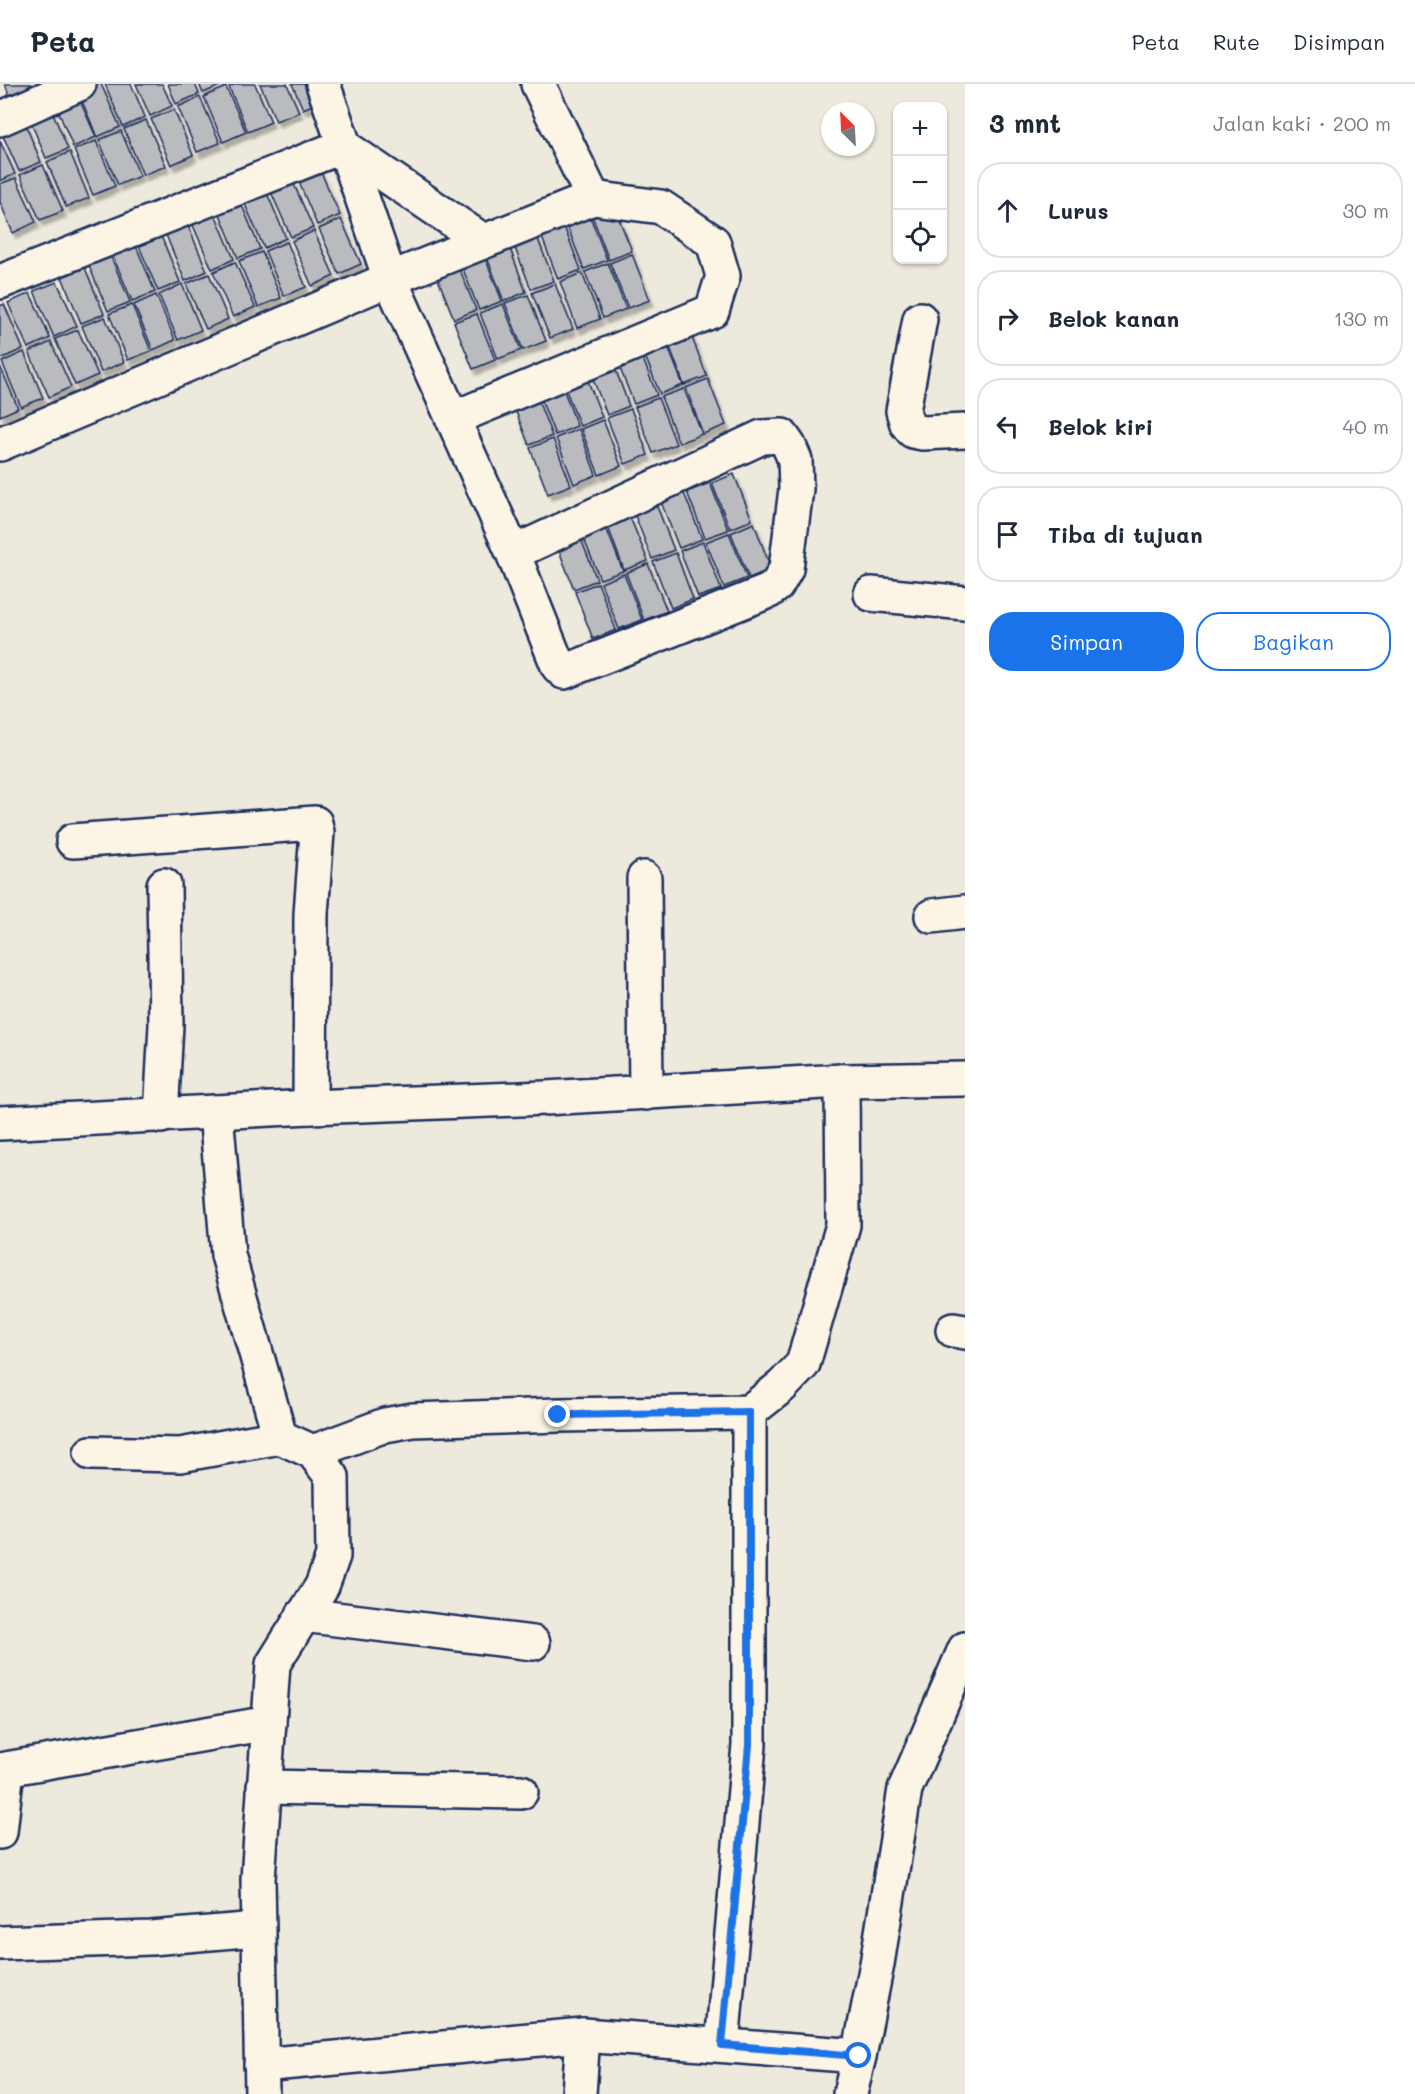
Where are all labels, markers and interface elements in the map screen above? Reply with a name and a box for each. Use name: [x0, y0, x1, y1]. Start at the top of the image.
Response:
text: Peta: [30, 23, 95, 59]
text: Peta: [1132, 28, 1180, 55]
text: Rute: [1213, 28, 1260, 55]
text: Disimpan: [1293, 28, 1385, 55]
north arrow: [821, 102, 875, 156]
map controls: [893, 102, 947, 264]
button: +: [893, 102, 947, 156]
text: 3 mnt: [989, 106, 1061, 140]
text: Jalan kaki · 200 m: [1213, 110, 1391, 136]
button: −: [893, 156, 947, 210]
icon: ahead: [991, 194, 1024, 227]
text: Lurus: [1048, 196, 1109, 225]
text: 30 m: [1343, 197, 1389, 223]
button: locate: [893, 210, 947, 264]
icon: right: [991, 302, 1024, 335]
text: Belok kanan: [1048, 304, 1179, 333]
text: 130 m: [1334, 305, 1389, 331]
icon: left: [991, 410, 1024, 443]
text: Belok kiri: [1048, 412, 1153, 441]
text: 40 m: [1343, 413, 1389, 439]
icon: arrive: [991, 518, 1024, 551]
text: Tiba di tujuan: [1048, 520, 1203, 549]
button: Simpan: [989, 612, 1184, 671]
button: Bagikan: [1196, 612, 1391, 671]
route end: [544, 1401, 570, 1427]
route start: [845, 2042, 871, 2068]

